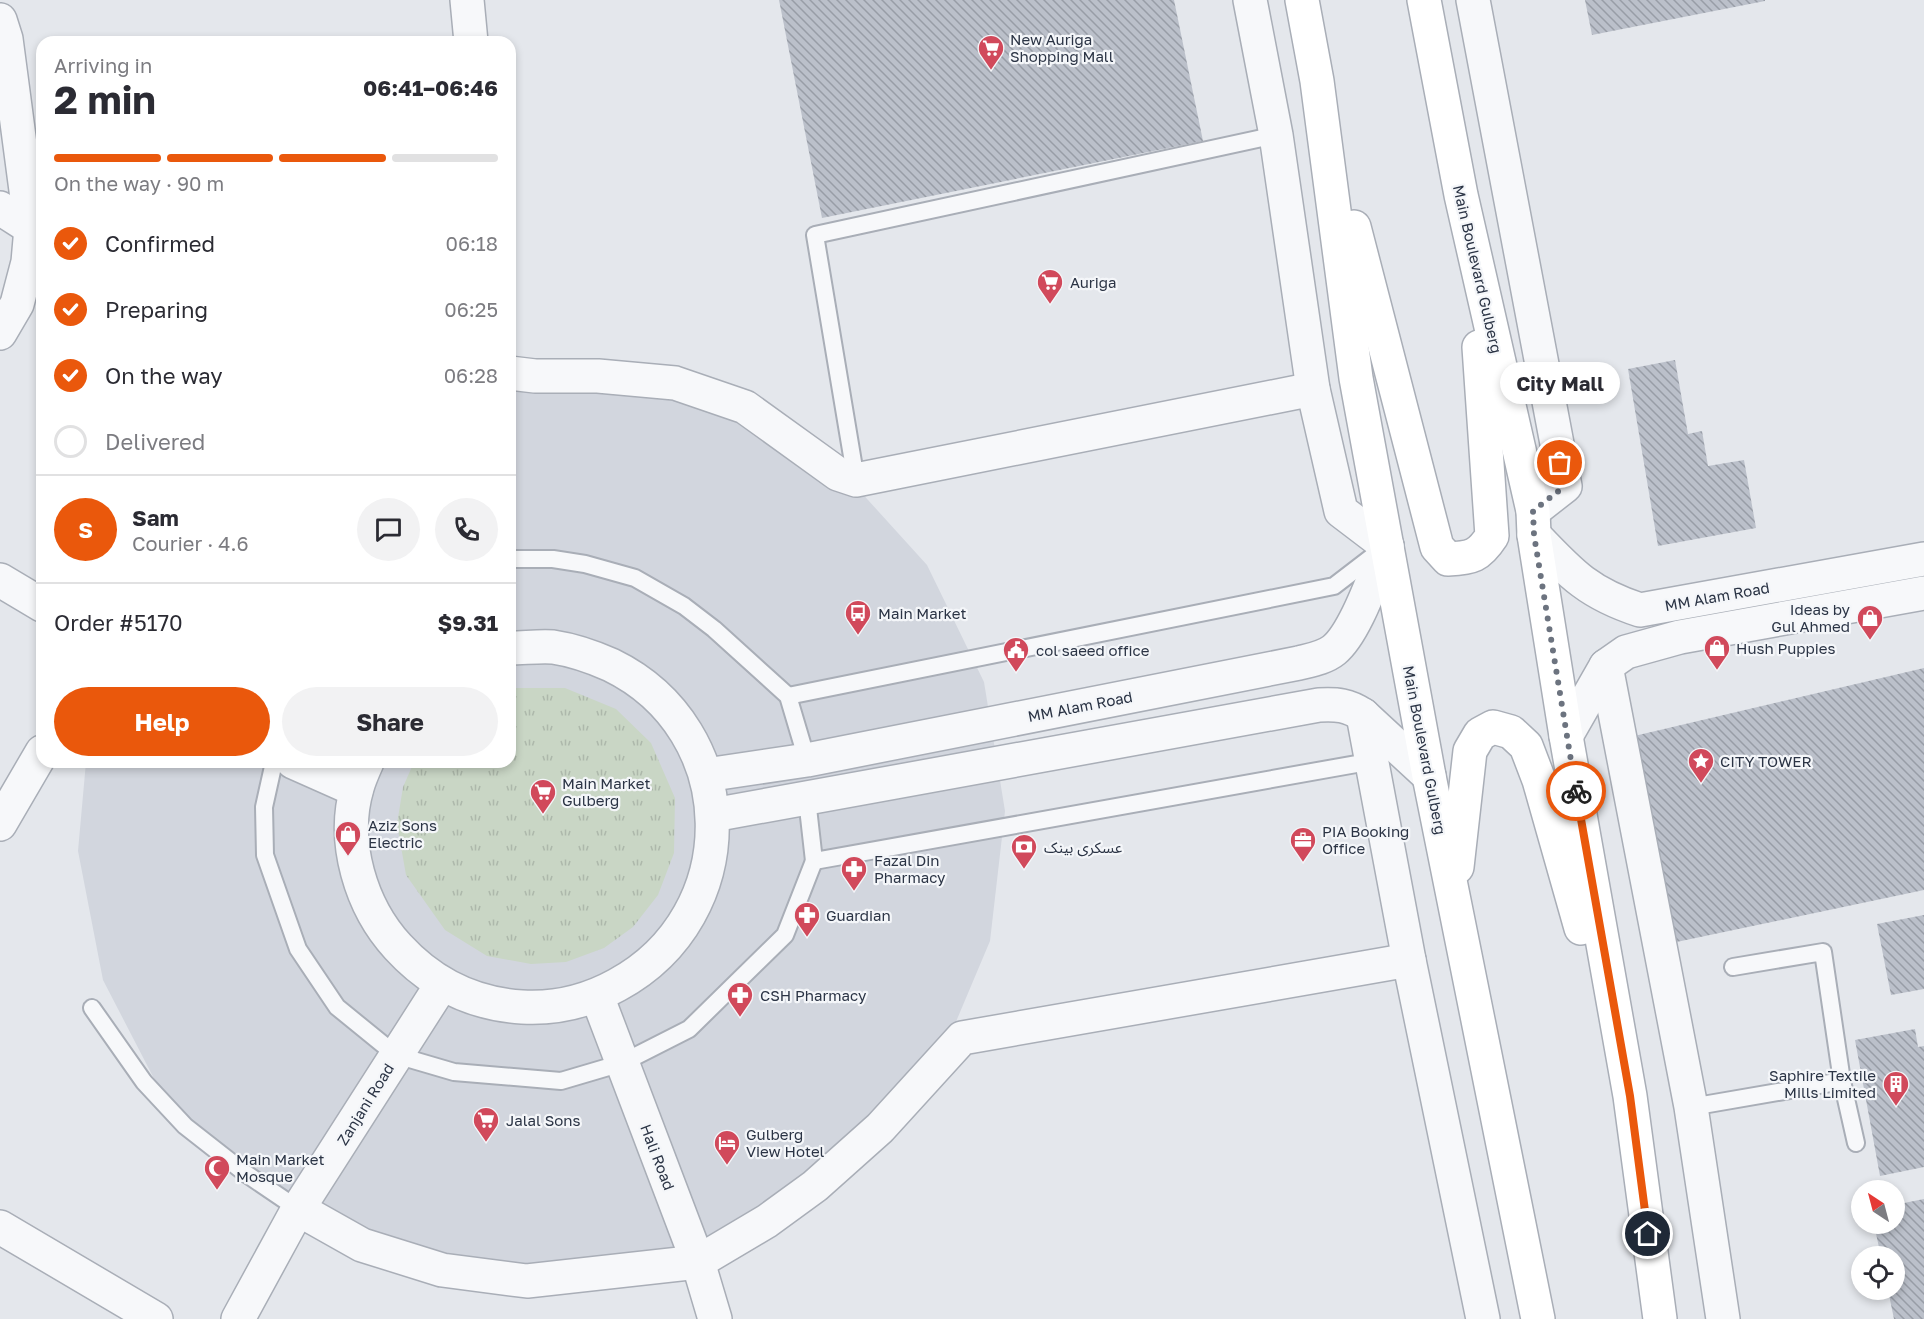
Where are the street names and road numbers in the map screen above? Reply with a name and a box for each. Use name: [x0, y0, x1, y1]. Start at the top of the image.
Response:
street label: Main Boulevard Gulberg: [1450, 183, 1506, 355]
street label: MM Alam Road: [1663, 578, 1771, 614]
street label: Main Boulevard Gulberg: [1400, 664, 1450, 836]
street label: MM Alam Road: [1026, 687, 1134, 725]
street label: Zanjani Road: [333, 1060, 397, 1148]
street label: Hali Road: [637, 1121, 679, 1193]

